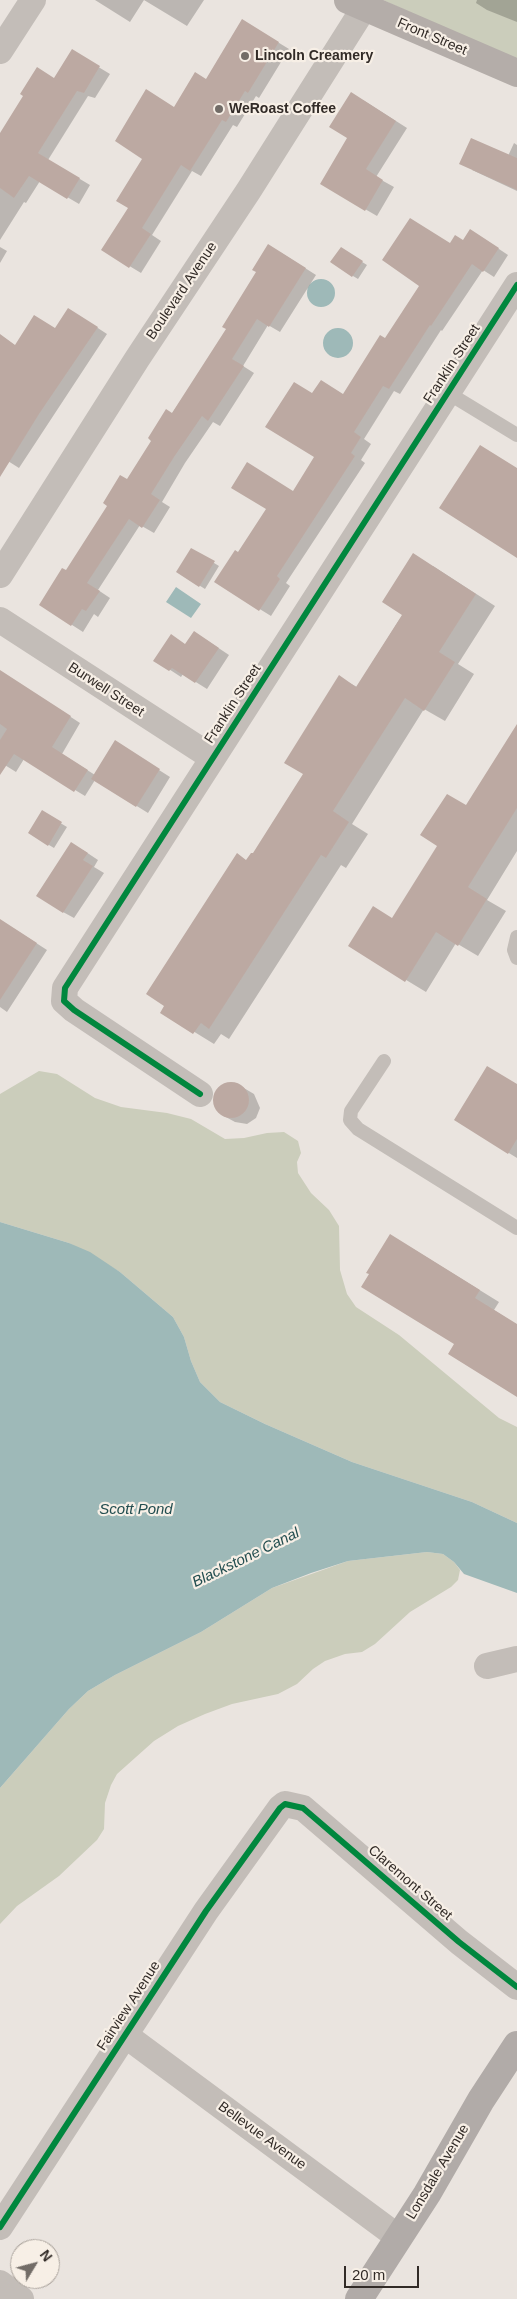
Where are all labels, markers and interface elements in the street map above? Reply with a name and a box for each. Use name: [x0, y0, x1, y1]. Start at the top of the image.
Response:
street label: Front Street: [395, 15, 469, 59]
place label: Lincoln Creamery: [255, 48, 373, 64]
marker: Lincoln Creamery: [239, 50, 251, 62]
place label: WeRoast Coffee: [229, 101, 336, 117]
marker: WeRoast Coffee: [213, 103, 225, 115]
street label: Boulevard Avenue: [143, 239, 221, 343]
street label: Franklin Street: [420, 321, 484, 407]
street label: Burwell Street: [65, 659, 147, 721]
street label: Franklin Street: [201, 661, 265, 747]
water label: Scott Pond: [99, 1501, 173, 1519]
water label: Blackstone Canal: [190, 1524, 302, 1592]
street label: Claremont Street: [365, 1842, 455, 1924]
street label: Fairview Avenue: [94, 1958, 164, 2054]
street label: Bellevue Avenue: [215, 2098, 309, 2174]
street label: Lonsdale Avenue: [403, 2121, 473, 2223]
north arrow: [10, 2239, 60, 2289]
text: N: [37, 2247, 56, 2264]
scale bar: [347, 2256, 422, 2288]
text: 20 m: [352, 2266, 385, 2283]

